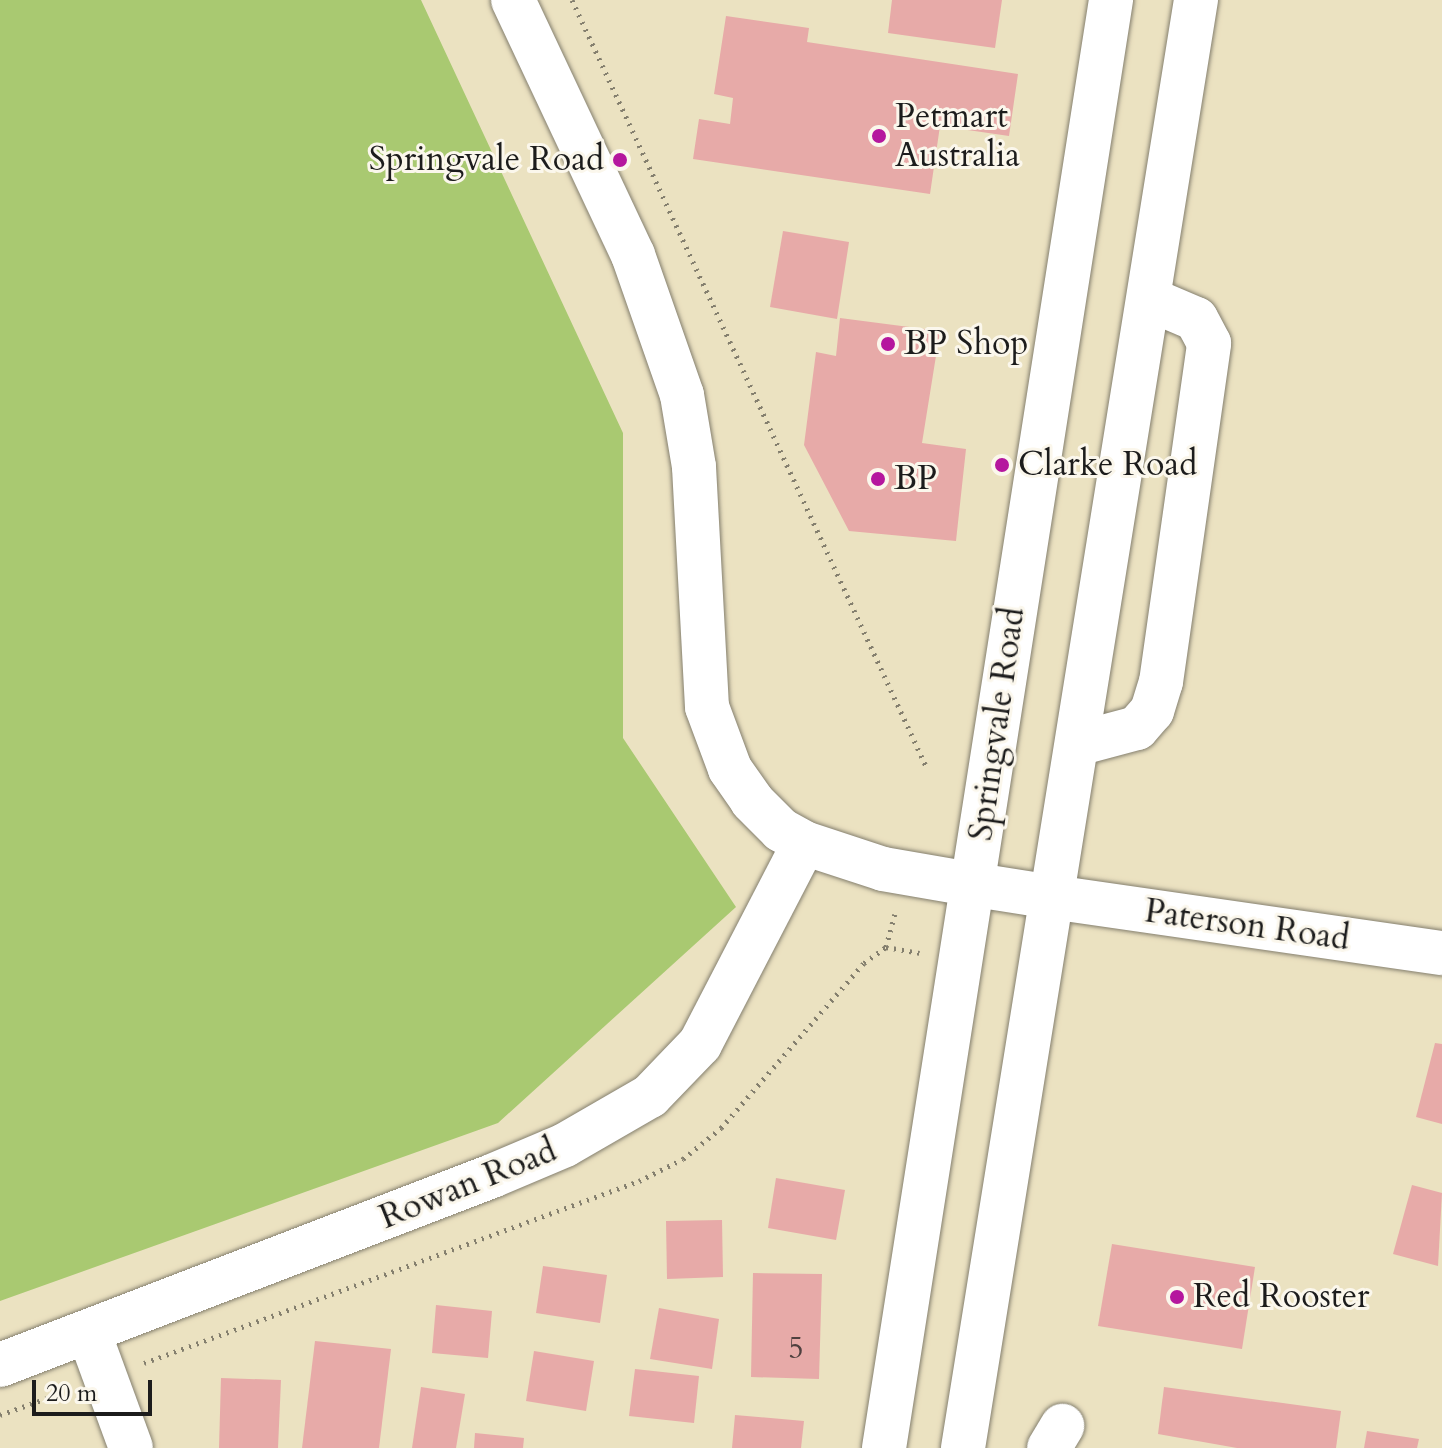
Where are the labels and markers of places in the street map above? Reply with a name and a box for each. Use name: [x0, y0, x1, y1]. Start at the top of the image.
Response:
place label: Petmart Australia: [895, 96, 1020, 176]
marker: Petmart Australia: [870, 127, 888, 145]
place label: Springvale Road: [369, 140, 604, 180]
marker: Springvale Road: [611, 151, 629, 169]
place label: BP Shop: [904, 324, 1029, 364]
marker: BP Shop: [879, 335, 897, 353]
place label: Clarke Road: [1018, 445, 1197, 485]
marker: Clarke Road: [993, 456, 1011, 474]
place label: BP: [894, 459, 937, 499]
marker: BP: [869, 470, 887, 488]
place label: Red Rooster: [1193, 1277, 1369, 1317]
marker: Red Rooster: [1168, 1288, 1186, 1306]

